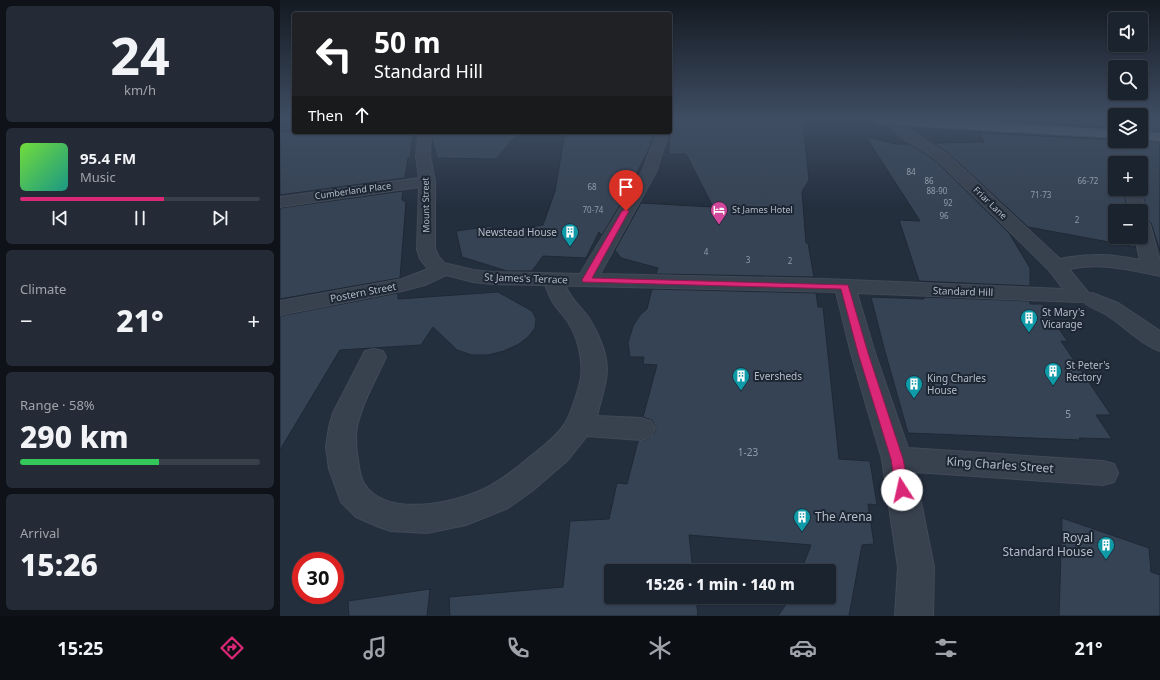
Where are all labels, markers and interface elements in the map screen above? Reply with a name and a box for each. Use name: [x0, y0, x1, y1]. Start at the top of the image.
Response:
map controls: [1108, 12, 1148, 244]
button: sound: [1108, 12, 1148, 52]
text: 24: [110, 19, 170, 90]
text: 50 m: [374, 23, 441, 61]
icon: left: [308, 28, 360, 80]
text: Standard Hill: [374, 59, 483, 83]
button: search: [1108, 60, 1148, 100]
text: km/h: [124, 81, 156, 99]
icon: ahead: [351, 104, 373, 126]
text: Then: [308, 105, 343, 125]
button: layers: [1108, 108, 1148, 148]
text: 95.4 FM: [80, 148, 136, 168]
button: +: [1108, 156, 1148, 196]
house number: 84: [906, 166, 916, 177]
text: Music: [80, 168, 116, 186]
pin: [609, 170, 643, 211]
house number: 86: [924, 175, 934, 186]
house number: 66-72: [1078, 175, 1099, 186]
street label: Mount Street: [419, 176, 432, 233]
icon: arrive: [615, 176, 637, 198]
street label: Cumberland Place: [314, 179, 392, 202]
house number: 68: [587, 181, 597, 192]
street label: Friar Lane: [971, 183, 1010, 222]
house number: 88-90: [927, 185, 948, 196]
house number: 71-73: [1031, 189, 1052, 200]
house number: 92: [943, 197, 953, 208]
hotel icon: St James Hotel: [709, 200, 729, 225]
place label: St James Hotel: [732, 203, 793, 216]
house number: 70-74: [583, 204, 604, 215]
button: −: [1108, 204, 1148, 244]
icon: previous: [49, 207, 71, 229]
icon: pause: [129, 207, 151, 229]
icon: next: [209, 207, 231, 229]
house number: 96: [939, 210, 949, 221]
house number: 2: [1075, 214, 1080, 225]
building icon: Newstead House: [560, 222, 580, 247]
place label: Newstead House: [478, 225, 557, 239]
house number: 4: [704, 246, 709, 257]
house number: 3: [746, 254, 751, 265]
house number: 2: [788, 255, 793, 266]
street label: St James's Terrace: [484, 270, 568, 286]
street label: Postern Street: [329, 279, 398, 305]
text: Climate: [20, 280, 66, 298]
street label: Standard Hill: [933, 283, 993, 299]
text: 21°: [116, 300, 164, 341]
text: −: [20, 305, 33, 335]
text: +: [247, 305, 260, 335]
place label: St Mary's Vicarage: [1042, 305, 1085, 331]
building icon: St Mary's Vicarage: [1019, 308, 1039, 333]
place label: St Peter's Rectory: [1066, 358, 1110, 384]
building icon: St Peter's Rectory: [1043, 361, 1063, 386]
building icon: Eversheds: [731, 366, 751, 391]
place label: Eversheds: [754, 369, 802, 383]
place label: King Charles House: [927, 371, 986, 397]
building icon: King Charles House: [904, 374, 924, 399]
text: Range · 58%: [20, 396, 95, 414]
house number: 5: [1065, 407, 1071, 421]
text: 290 km: [20, 416, 129, 457]
house number: 1-23: [738, 445, 758, 459]
street label: King Charles Street: [946, 452, 1055, 477]
position arrow: [881, 469, 923, 511]
building icon: The Arena: [792, 507, 812, 532]
place label: The Arena: [815, 508, 872, 525]
text: Arrival: [20, 524, 60, 542]
place label: Royal Standard House: [1003, 529, 1093, 560]
building icon: Royal Standard House: [1096, 535, 1116, 560]
text: 15:26: [20, 544, 98, 585]
speed limit sign: 30: [292, 552, 344, 604]
text: 15:26 · 1 min · 140 m: [645, 574, 795, 594]
icon: directions: [218, 634, 246, 662]
icon: music: [361, 634, 389, 662]
icon: phone: [504, 634, 532, 662]
icon: climate: [646, 634, 674, 662]
icon: car: [789, 634, 817, 662]
icon: filters: [932, 634, 960, 662]
text: 15:25: [57, 636, 104, 660]
text: 21°: [1074, 636, 1103, 660]

